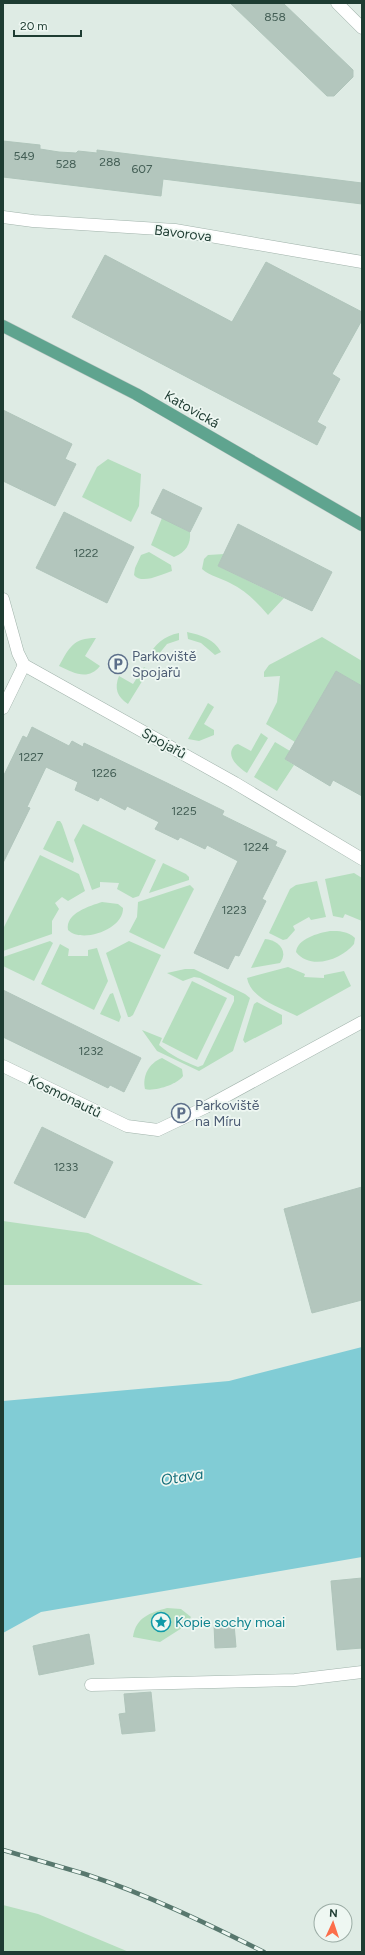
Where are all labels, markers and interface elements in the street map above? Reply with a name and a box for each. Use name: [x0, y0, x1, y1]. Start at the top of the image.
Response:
house number: 858: [264, 10, 286, 24]
scale bar: [14, 12, 81, 38]
text: 20 m: [20, 19, 48, 33]
house number: 549: [13, 149, 35, 163]
house number: 288: [99, 155, 121, 169]
house number: 528: [56, 157, 76, 171]
house number: 607: [132, 162, 153, 176]
street label: Bavorova: [153, 222, 213, 245]
street label: Katovická: [161, 387, 222, 432]
house number: 1222: [73, 546, 99, 560]
place label: Parkoviště Spojařů: [132, 648, 197, 681]
parking icon: Parkoviště Spojařů: [107, 653, 129, 675]
street label: Spojařů: [138, 724, 189, 763]
house number: 1227: [19, 750, 44, 764]
house number: 1226: [91, 766, 117, 780]
house number: 1225: [171, 804, 197, 818]
house number: 1224: [243, 840, 269, 854]
house number: 1223: [222, 903, 246, 917]
house number: 1232: [79, 1044, 103, 1058]
street label: Kosmonautů: [26, 1071, 104, 1121]
place label: Parkoviště na Míru: [195, 1097, 260, 1130]
parking icon: Parkoviště na Míru: [170, 1102, 192, 1124]
house number: 1233: [54, 1160, 78, 1174]
water label: Otava: [160, 1465, 205, 1489]
place icon: Kopie sochy moai: [150, 1611, 172, 1633]
place label: Kopie sochy moai: [175, 1614, 285, 1631]
north arrow: [313, 1903, 353, 1943]
text: N: [329, 1907, 338, 1920]

